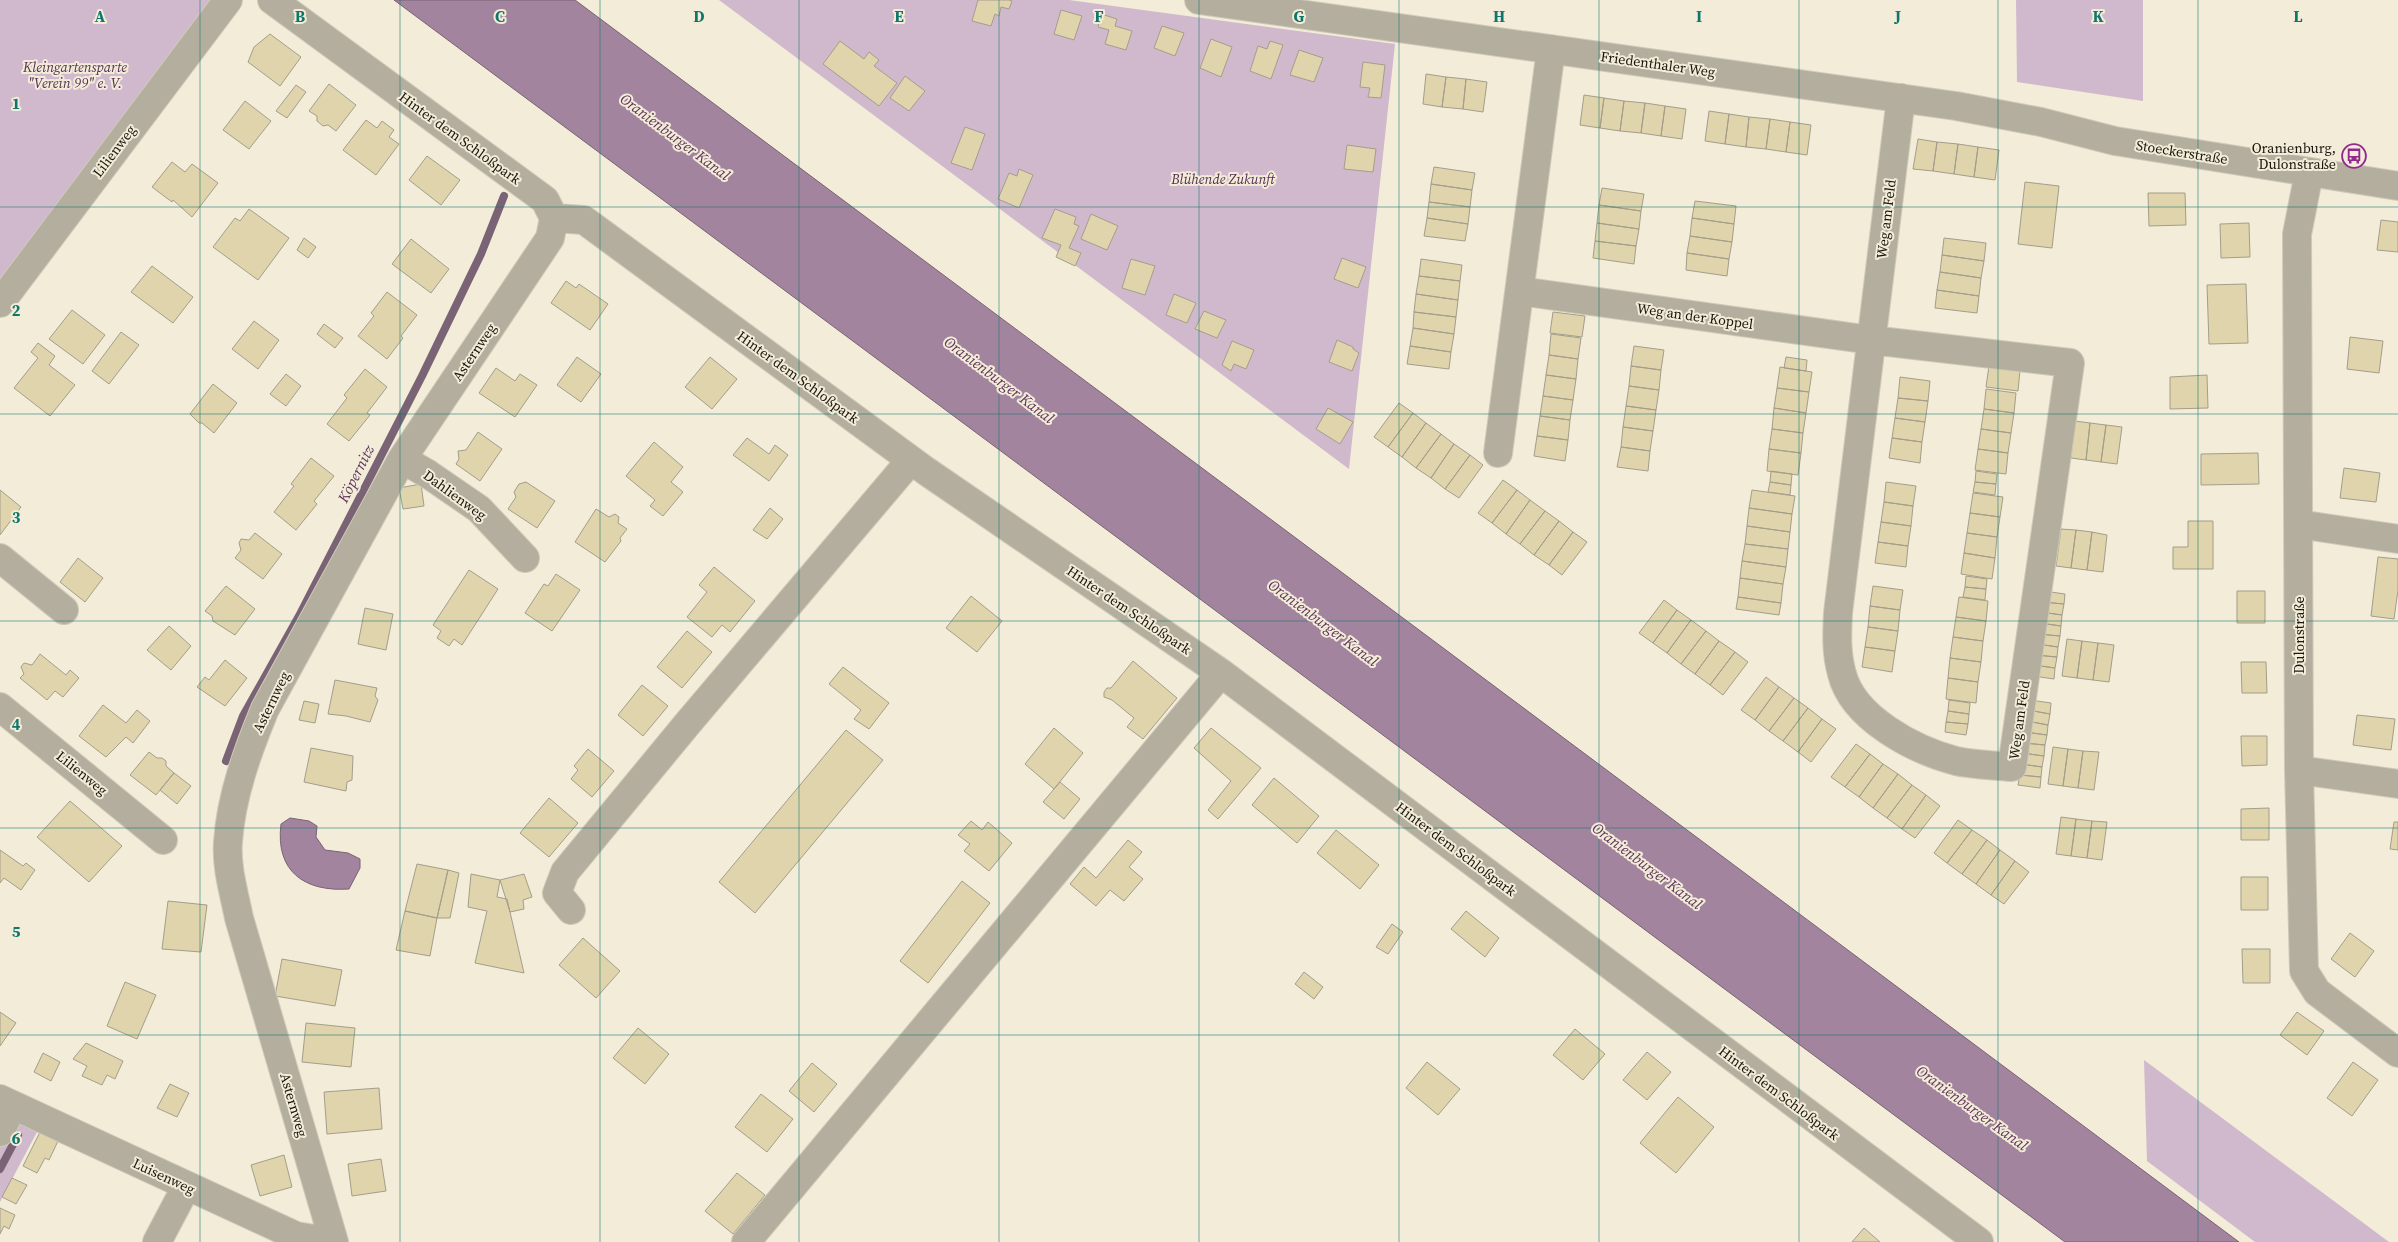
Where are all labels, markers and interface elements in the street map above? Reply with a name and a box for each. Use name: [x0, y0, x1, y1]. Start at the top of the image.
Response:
text: A: [95, 5, 106, 27]
text: B: [295, 5, 306, 27]
text: C: [495, 5, 505, 27]
text: D: [693, 5, 705, 27]
text: E: [894, 5, 904, 27]
text: F: [1094, 5, 1104, 27]
text: G: [1294, 5, 1305, 27]
text: H: [1493, 5, 1505, 27]
text: I: [1696, 5, 1702, 27]
text: J: [1894, 5, 1901, 27]
text: K: [2092, 5, 2104, 27]
text: L: [2293, 5, 2303, 27]
street label: Friedenthaler Weg: [1599, 46, 1717, 82]
park label: Kleingartensparte "Verein 99" e. V.: [22, 57, 127, 93]
street label: Hinter dem Schloßpark: [395, 87, 525, 189]
water label: Oranienburger Kanal: [616, 88, 735, 185]
text: 1: [12, 92, 20, 114]
street label: Lilienweg: [88, 121, 140, 181]
street label: Stoeckerstraße: [2135, 135, 2229, 169]
place label: Oranienburg, Dulonstraße: [2252, 138, 2336, 174]
bus stop icon: Oranienburg, Dulonstraße: [2341, 143, 2367, 169]
park label: Blühende Zukunft: [1170, 169, 1275, 189]
street label: Weg am Feld: [1871, 178, 1901, 260]
street label: Weg an der Koppel: [1636, 298, 1754, 334]
text: 2: [12, 299, 21, 321]
street label: Asternweg: [447, 319, 501, 385]
street label: Hinter dem Schloßpark: [733, 326, 863, 428]
water label: Oranienburger Kanal: [940, 331, 1059, 428]
water label: Köpernitz: [332, 440, 379, 507]
street label: Dahlienweg: [419, 465, 491, 525]
text: 3: [12, 506, 21, 528]
street label: Hinter dem Schloßpark: [1063, 561, 1195, 659]
water label: Oranienburger Kanal: [1264, 574, 1383, 671]
street label: Dulonstraße: [2289, 596, 2309, 674]
street label: Asternweg: [248, 668, 294, 736]
street label: Weg am Feld: [2004, 679, 2034, 761]
text: 4: [12, 713, 21, 735]
street label: Lilienweg: [52, 746, 112, 800]
street label: Hinter dem Schloßpark: [1392, 797, 1521, 901]
water label: Oranienburger Kanal: [1588, 817, 1707, 914]
text: 5: [12, 920, 21, 942]
street label: Hinter dem Schloßpark: [1715, 1041, 1844, 1145]
water label: Oranienburger Kanal: [1912, 1060, 2033, 1156]
street label: Asternweg: [275, 1071, 313, 1139]
text: 6: [12, 1127, 21, 1149]
street label: Luisenweg: [130, 1153, 198, 1199]

